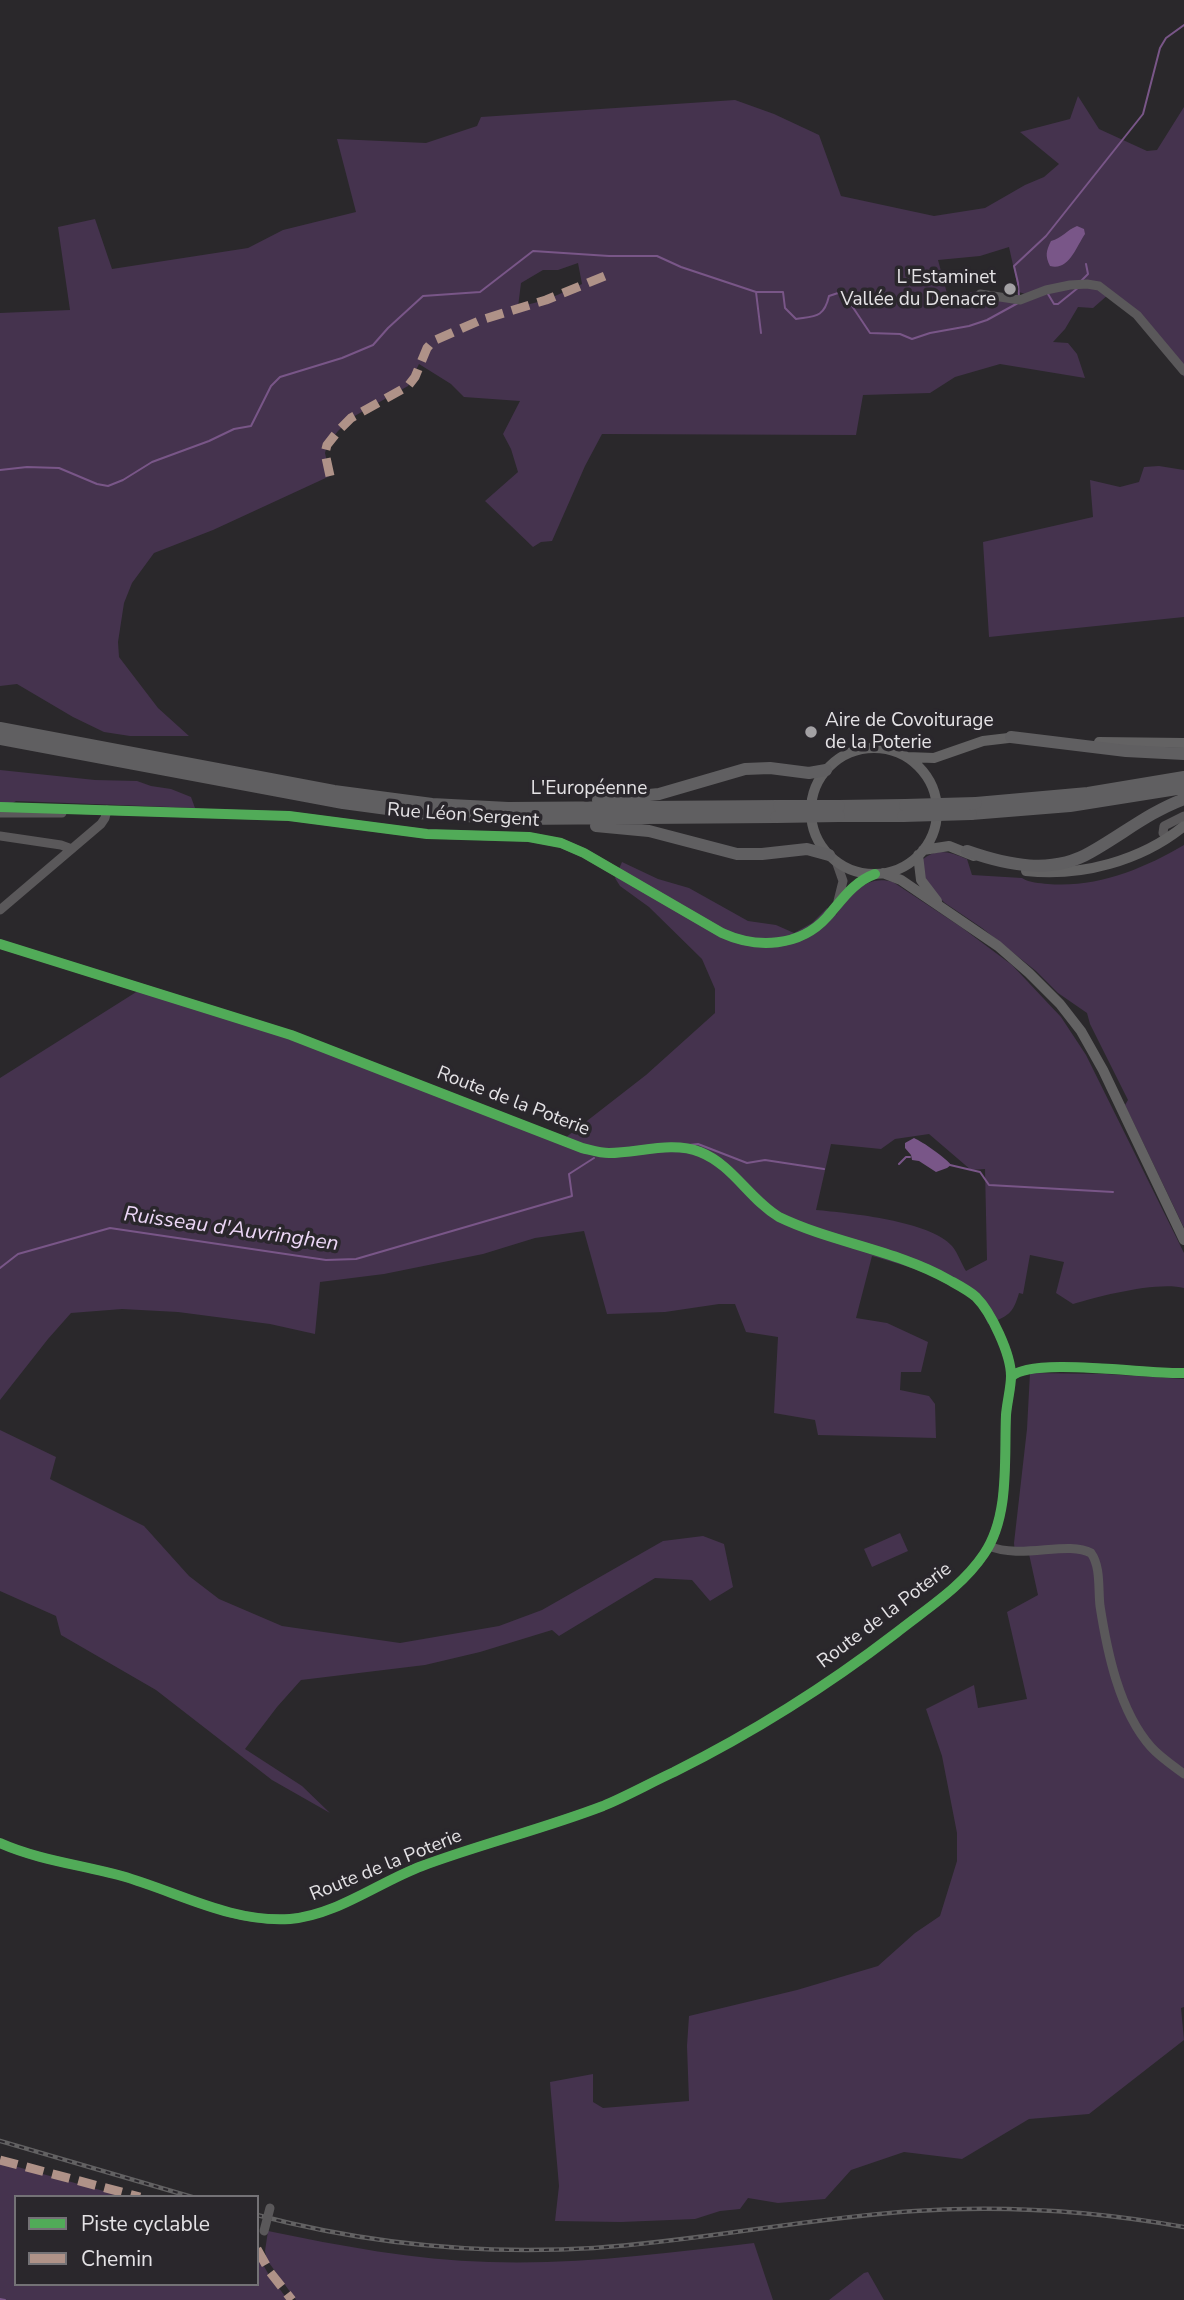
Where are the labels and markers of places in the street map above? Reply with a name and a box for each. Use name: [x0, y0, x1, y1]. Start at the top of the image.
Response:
place label: L'Estaminet Vallée du Denacre: [840, 267, 996, 311]
marker: L'Estaminet Vallée du Denacre: [1002, 281, 1018, 297]
place label: Aire de Covoiturage de la Poterie: [825, 710, 993, 754]
marker: Aire de Covoiturage de la Poterie: [803, 724, 819, 740]

